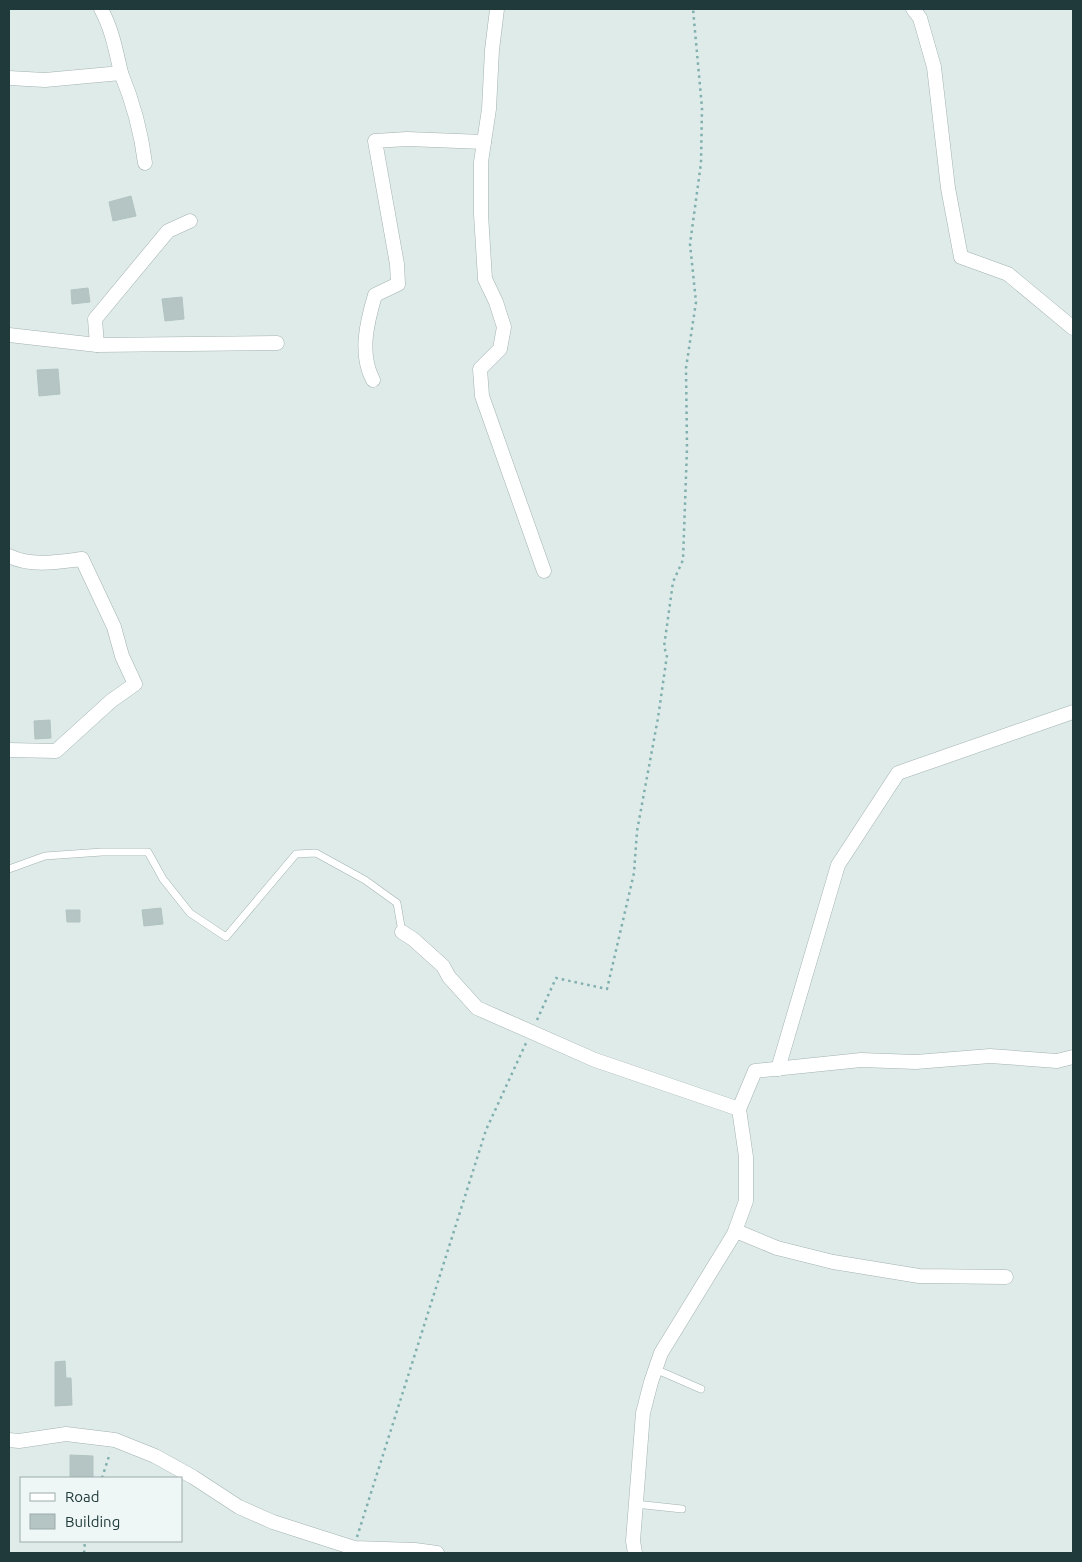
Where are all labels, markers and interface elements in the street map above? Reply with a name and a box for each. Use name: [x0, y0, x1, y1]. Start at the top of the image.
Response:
legend: [20, 1477, 182, 1542]
text: Road: [65, 1488, 100, 1505]
text: Building: [65, 1513, 120, 1530]

